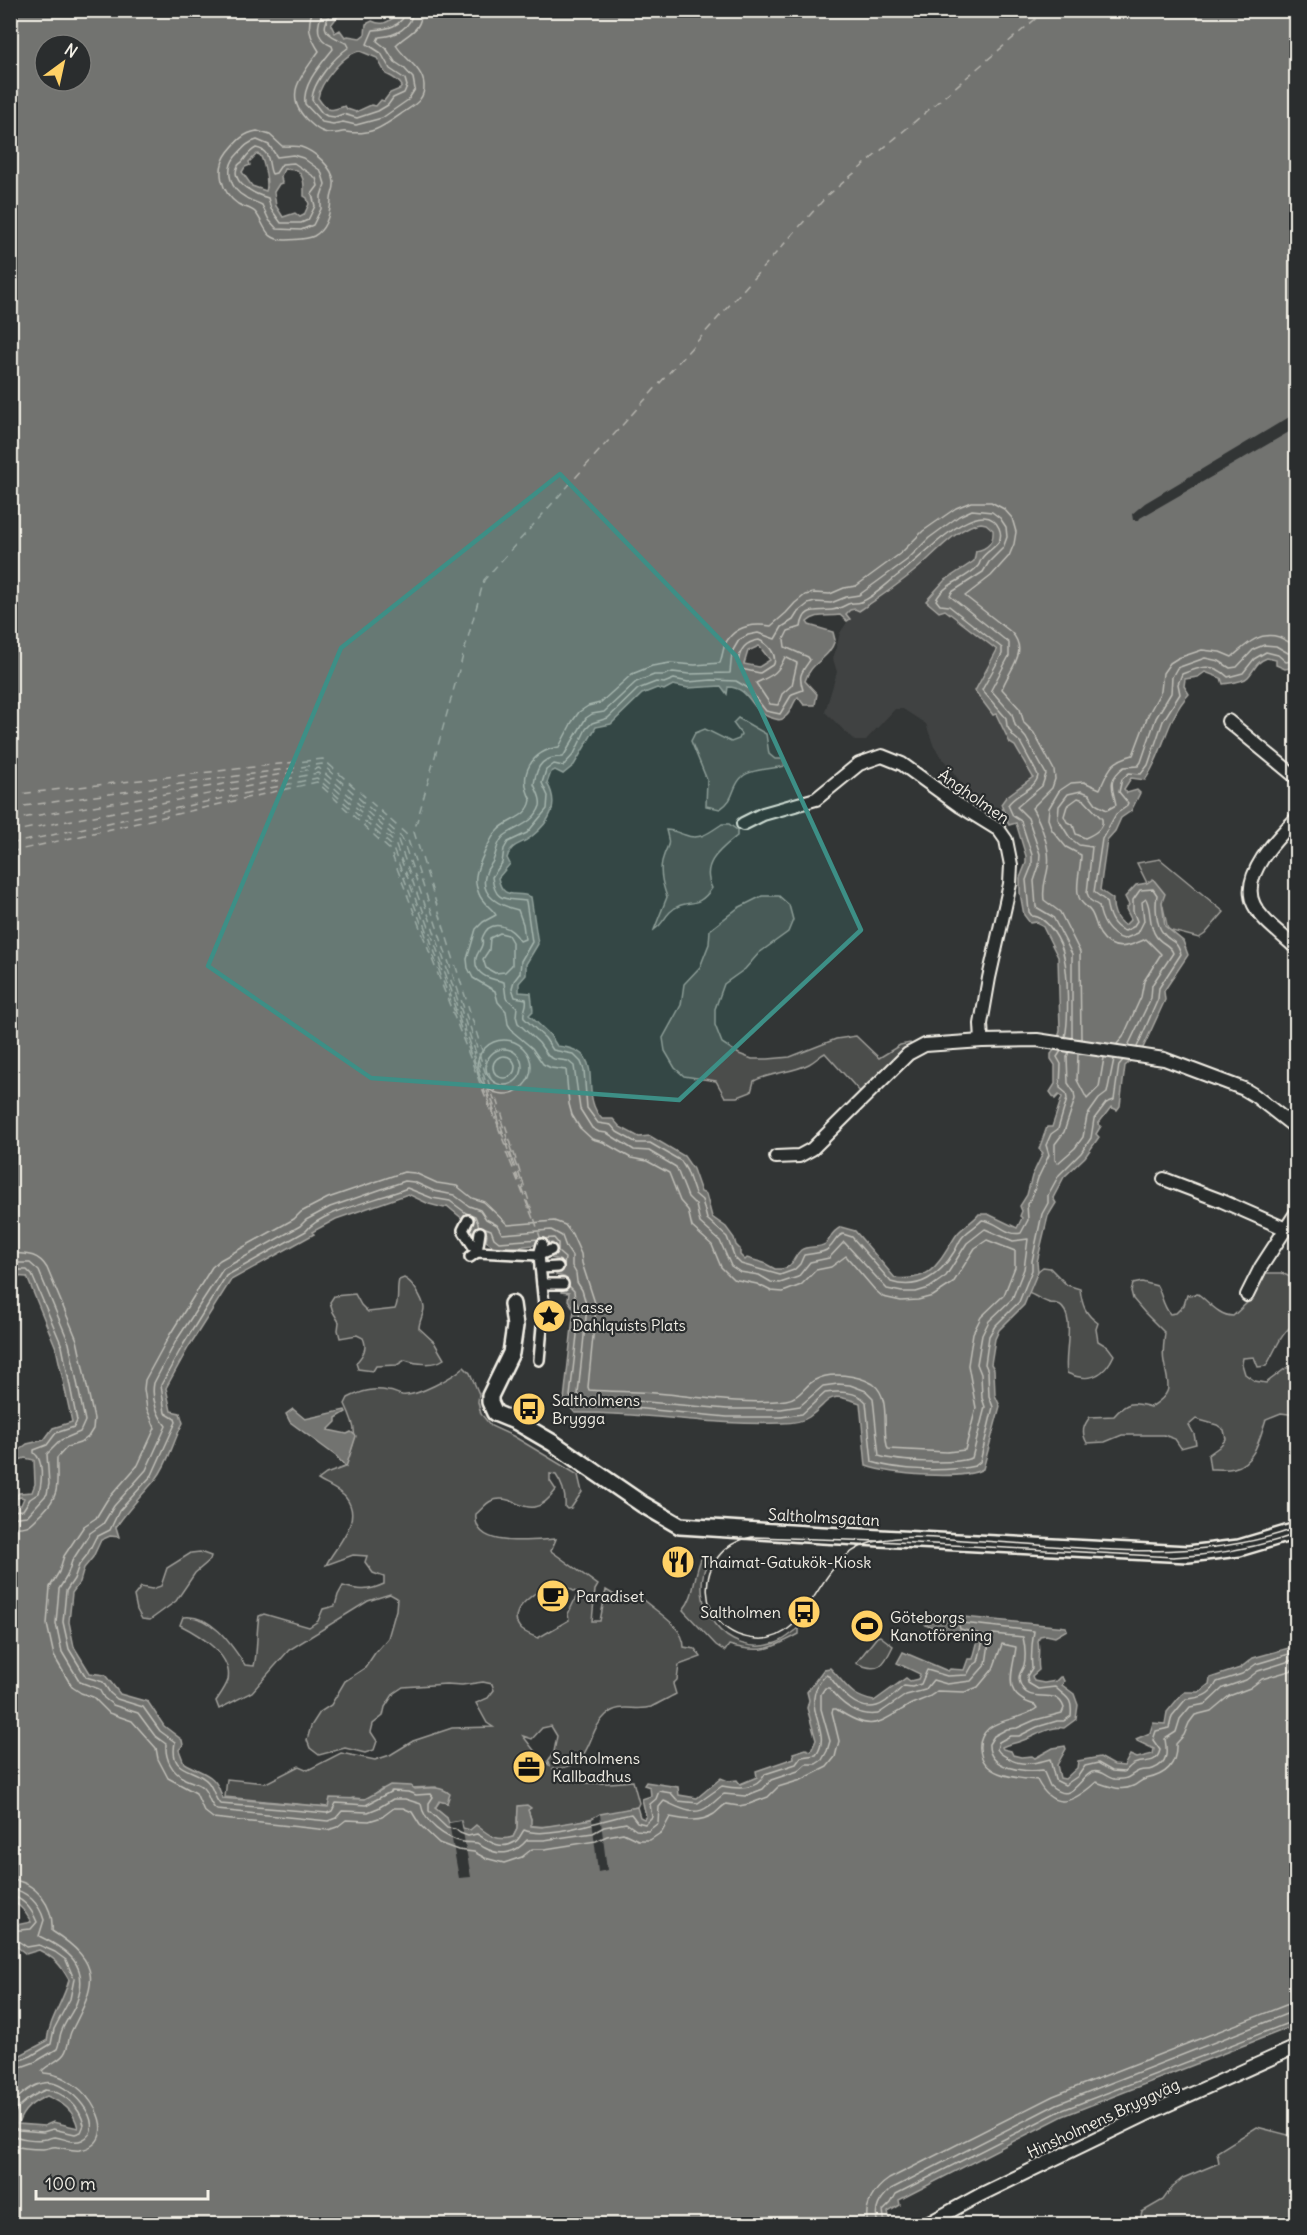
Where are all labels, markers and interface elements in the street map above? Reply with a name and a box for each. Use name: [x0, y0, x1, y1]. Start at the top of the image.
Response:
north arrow: [33, 33, 93, 93]
text: N: [61, 39, 81, 62]
street label: Ängholmen: [935, 764, 1013, 828]
place label: Lasse Dahlquists Plats: [572, 1297, 686, 1335]
place icon: Lasse Dahlquists Plats: [531, 1298, 567, 1334]
place label: Saltholmens Brygga: [552, 1390, 640, 1428]
bus stop icon: Saltholmens Brygga: [511, 1391, 547, 1427]
street label: Saltholmsgatan: [768, 1504, 880, 1530]
restaurant icon: Thaimat-Gatukök-Kiosk: [660, 1544, 696, 1580]
place label: Thaimat-Gatukök-Kiosk: [701, 1552, 872, 1572]
cafe icon: Paradiset: [535, 1578, 571, 1614]
place label: Paradiset: [576, 1586, 645, 1606]
bus stop icon: Saltholmen: [786, 1594, 822, 1630]
place label: Saltholmen: [700, 1602, 781, 1622]
place label: Göteborgs Kanotförening: [890, 1607, 992, 1645]
sports icon: Göteborgs Kanotförening: [849, 1608, 885, 1644]
place label: Saltholmens Kallbadhus: [552, 1748, 640, 1786]
office icon: Saltholmens Kallbadhus: [511, 1749, 547, 1785]
street label: Hinsholmens Bryggväg: [1024, 2074, 1182, 2162]
scale bar: [36, 2163, 208, 2201]
text: 100 m: [45, 2172, 96, 2195]

